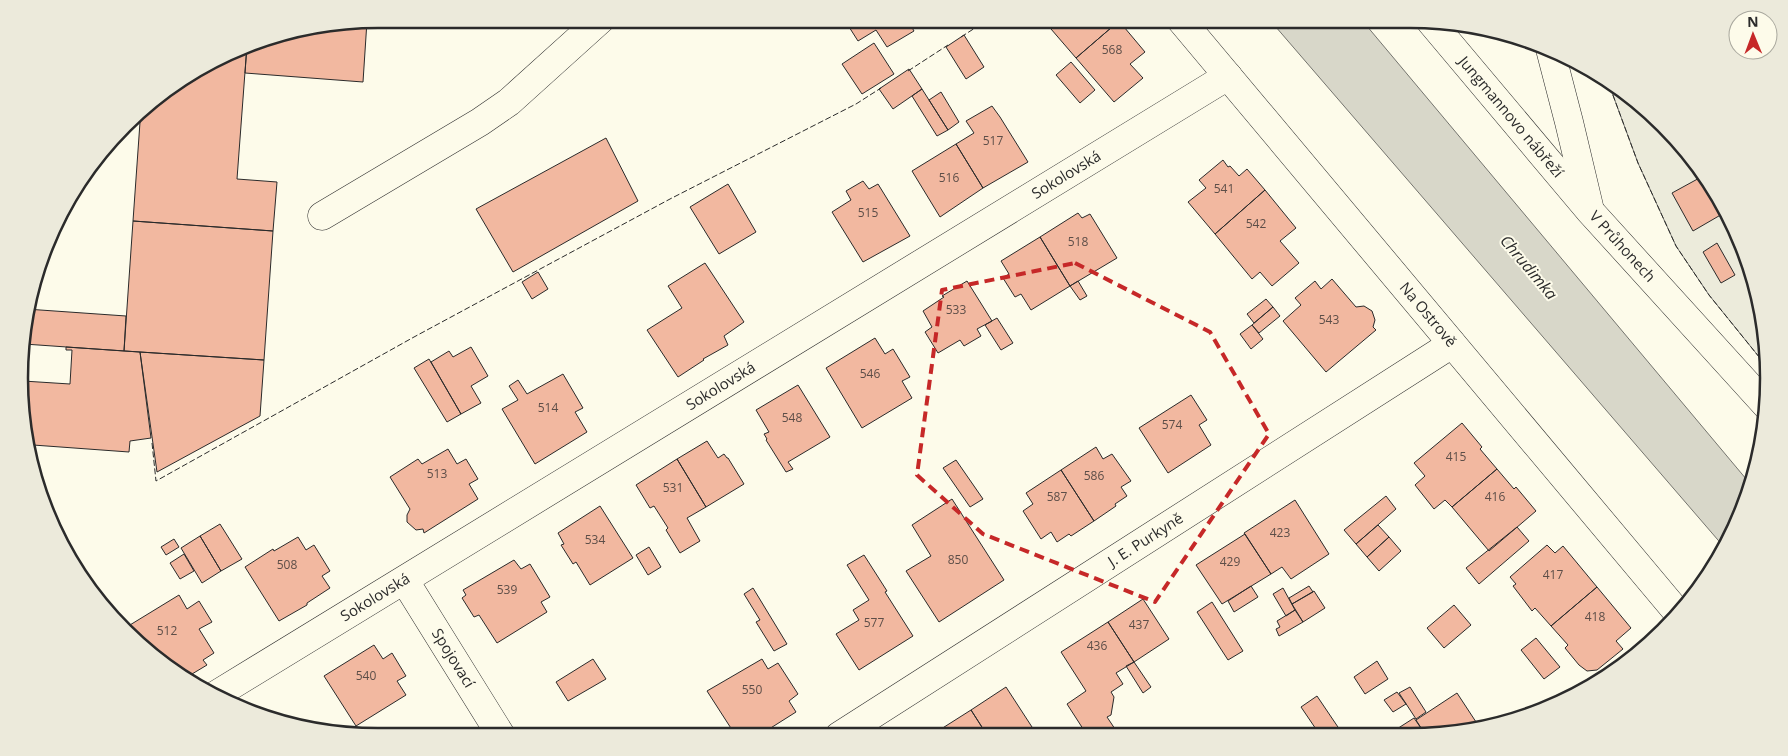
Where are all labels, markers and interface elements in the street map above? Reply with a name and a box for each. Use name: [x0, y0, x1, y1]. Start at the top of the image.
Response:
north arrow: [1728, 10, 1778, 60]
text: N: [1747, 12, 1759, 31]
house number: 568: [1102, 41, 1122, 58]
street label: Jungmannovo nábřeží: [1453, 50, 1569, 182]
house number: 517: [983, 132, 1003, 149]
street label: Sokolovská: [1027, 145, 1104, 203]
house number: 516: [939, 169, 959, 186]
house number: 541: [1214, 180, 1234, 197]
house number: 515: [858, 204, 878, 221]
street label: V Průhonech: [1585, 206, 1660, 286]
house number: 542: [1246, 215, 1266, 232]
water label: Chrudimka: [1495, 230, 1563, 304]
house number: 518: [1068, 233, 1088, 250]
street label: Na Ostrově: [1396, 278, 1462, 351]
house number: 533: [946, 301, 966, 318]
house number: 543: [1319, 311, 1339, 328]
street label: Sokolovská: [682, 356, 759, 414]
house number: 546: [860, 365, 880, 382]
house number: 514: [538, 399, 558, 416]
house number: 548: [782, 409, 802, 426]
house number: 574: [1162, 416, 1182, 433]
house number: 415: [1446, 448, 1466, 465]
house number: 513: [427, 465, 447, 482]
house number: 586: [1084, 467, 1104, 484]
house number: 531: [663, 479, 683, 496]
house number: 587: [1047, 488, 1067, 505]
house number: 416: [1485, 488, 1505, 505]
street label: J. E. Purkyně: [1102, 508, 1187, 572]
house number: 423: [1270, 524, 1290, 541]
house number: 534: [585, 531, 605, 548]
house number: 850: [948, 551, 968, 568]
house number: 429: [1220, 553, 1240, 570]
house number: 508: [277, 556, 297, 573]
house number: 417: [1543, 566, 1563, 583]
street label: Sokolovská: [336, 568, 413, 625]
house number: 539: [497, 581, 517, 598]
house number: 418: [1585, 608, 1605, 625]
house number: 577: [864, 614, 884, 631]
house number: 437: [1129, 616, 1149, 633]
house number: 512: [157, 622, 177, 639]
street label: Spojovací: [428, 624, 480, 692]
house number: 436: [1087, 637, 1107, 654]
house number: 540: [356, 667, 376, 684]
house number: 550: [742, 681, 762, 698]

